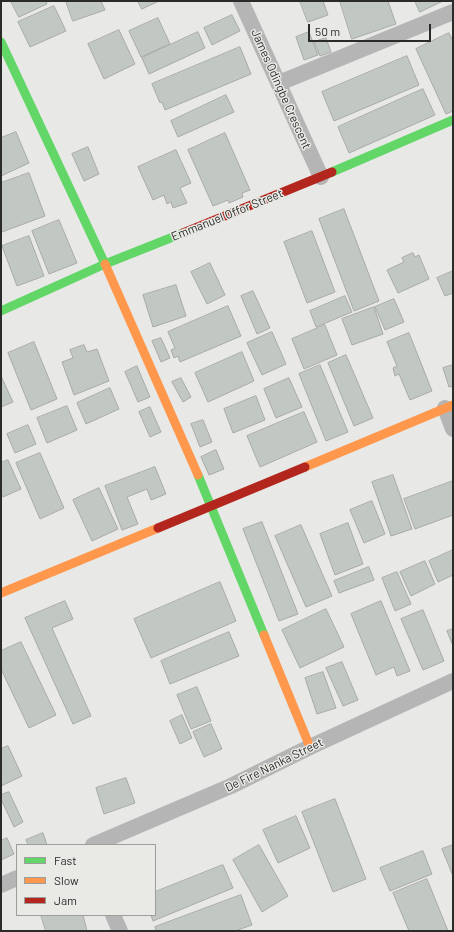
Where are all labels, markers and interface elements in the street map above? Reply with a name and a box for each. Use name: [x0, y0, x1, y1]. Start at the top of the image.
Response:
scale bar: [310, 16, 433, 42]
text: 50 m: [315, 24, 340, 38]
street label: James Odingbe Crescent: [248, 27, 314, 151]
street label: Emmanuel Offor Street: [169, 186, 285, 244]
street label: De Fire Nanka Street: [223, 735, 325, 795]
legend: [16, 844, 156, 916]
text: Fast: [54, 853, 77, 867]
text: Slow: [54, 873, 79, 887]
text: Jam: [54, 893, 77, 907]

